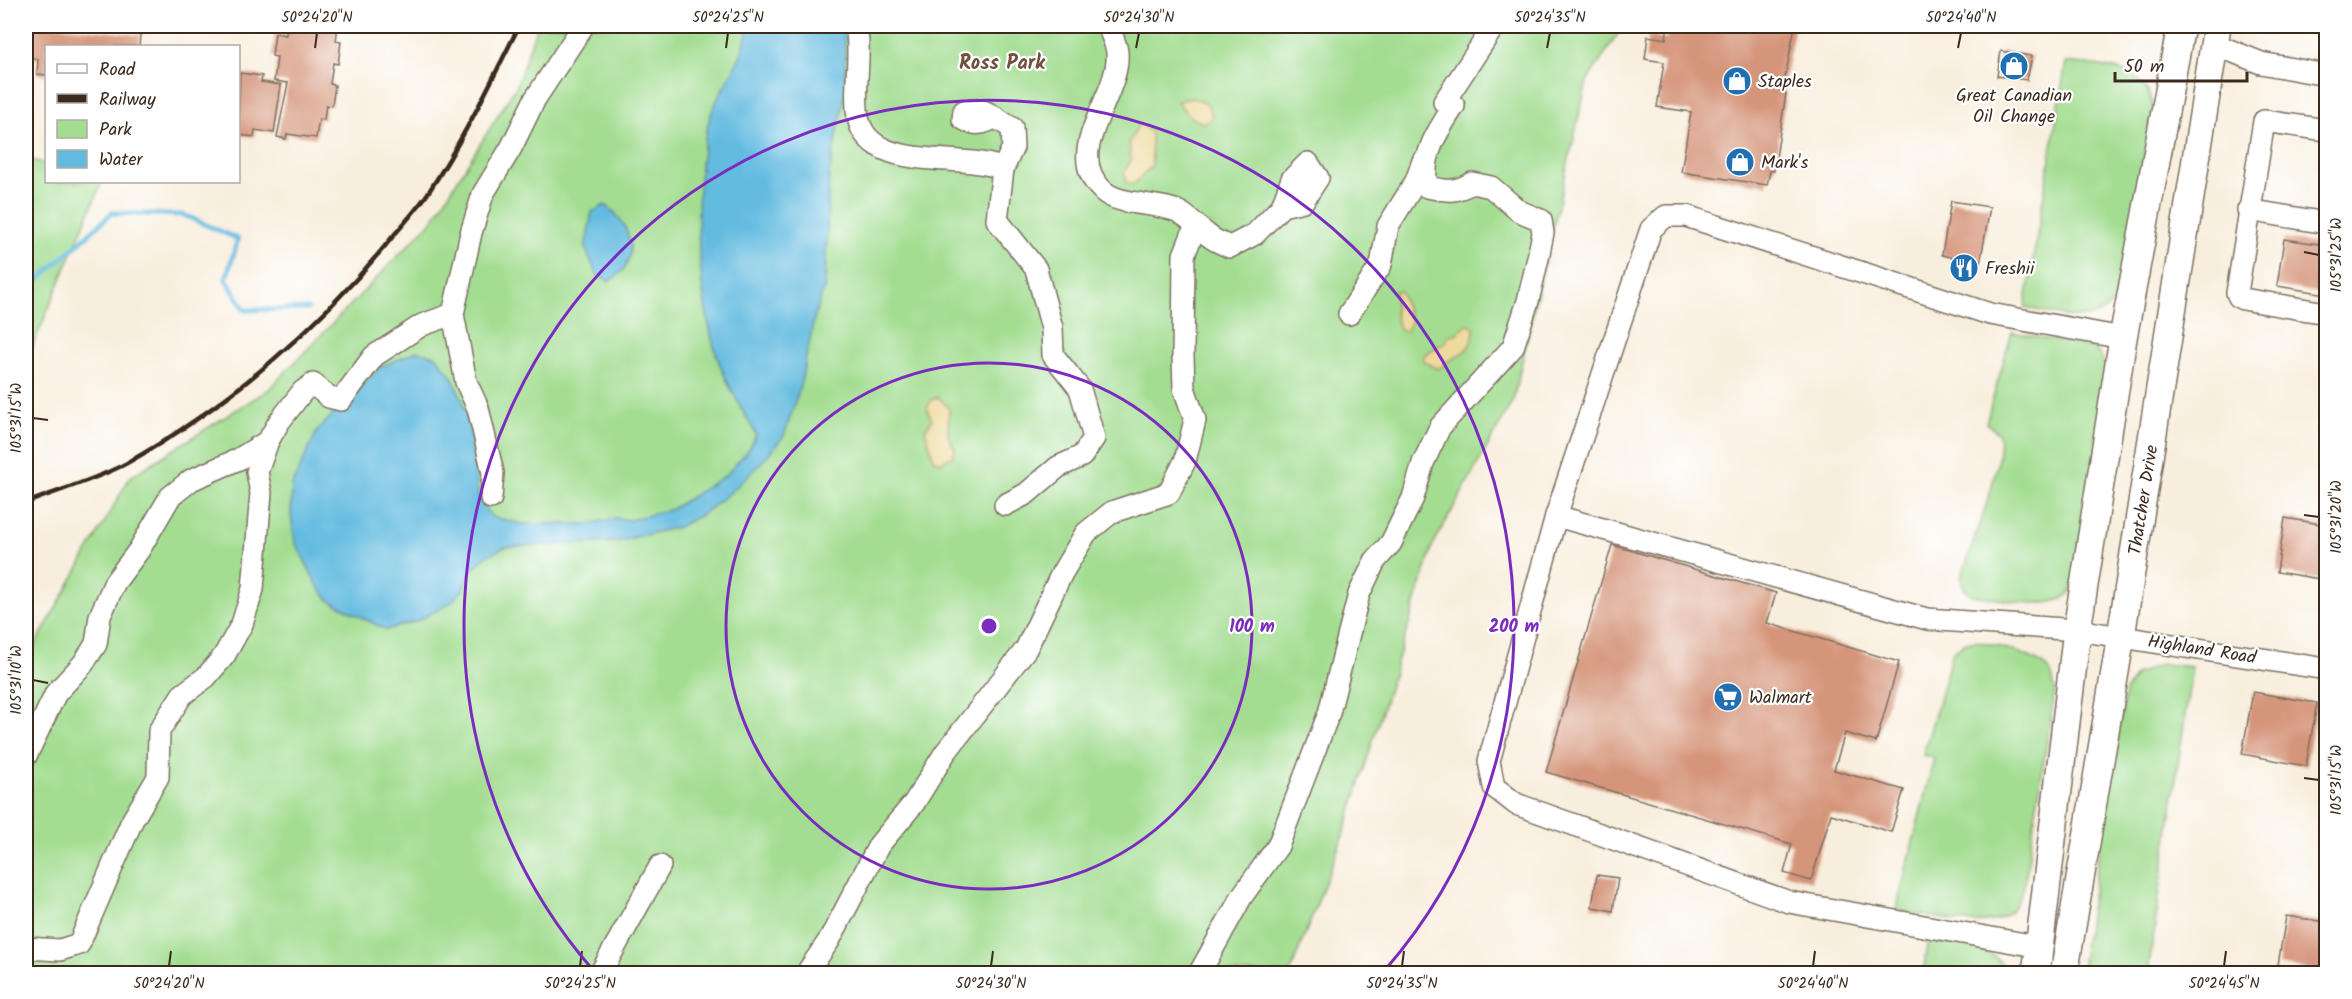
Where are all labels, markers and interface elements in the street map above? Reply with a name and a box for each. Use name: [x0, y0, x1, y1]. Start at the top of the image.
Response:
text: 50°24'20"N: [281, 6, 353, 30]
text: 50°24'25"N: [692, 6, 764, 30]
text: 50°24'30"N: [1104, 6, 1174, 30]
text: 50°24'35"N: [1514, 6, 1586, 30]
text: 50°24'40"N: [1926, 6, 1996, 30]
legend: [45, 45, 240, 183]
scale bar: [2115, 45, 2247, 83]
district label: Ross Park: [959, 48, 1046, 80]
shop icon: Great Canadian Oil Change: [1998, 50, 2030, 82]
text: 50 m: [2124, 53, 2164, 82]
text: Road: [99, 56, 136, 85]
shop icon: Staples: [1721, 65, 1753, 97]
place label: Staples: [1758, 68, 1812, 97]
place label: Great Canadian Oil Change: [1956, 82, 2072, 132]
text: Railway: [99, 86, 156, 115]
text: Park: [99, 116, 132, 145]
text: Water: [99, 146, 144, 175]
shop icon: Mark's: [1724, 146, 1756, 178]
place label: Mark's: [1761, 149, 1809, 178]
text: 105°31'25"W: [2325, 218, 2349, 292]
restaurant icon: Freshii: [1948, 252, 1980, 284]
place label: Freshii: [1985, 255, 2035, 284]
text: 105°31'15"W: [5, 383, 29, 453]
street label: Thatcher Drive: [2121, 443, 2167, 557]
text: 105°31'20"W: [2325, 480, 2349, 554]
text: 100 m: [1229, 613, 1275, 642]
text: 200 m: [1489, 613, 1540, 642]
centre of rings: [979, 616, 999, 636]
street label: Highland Road: [2146, 628, 2259, 674]
text: 105°31'10"W: [5, 645, 29, 715]
supermarket icon: Walmart: [1712, 681, 1744, 713]
place label: Walmart: [1749, 684, 1813, 713]
text: 105°31'15"W: [2325, 745, 2349, 815]
text: 50°24'20"N: [133, 972, 205, 996]
text: 50°24'25"N: [544, 972, 616, 996]
text: 50°24'30"N: [956, 972, 1026, 996]
text: 50°24'35"N: [1366, 972, 1438, 996]
text: 50°24'40"N: [1778, 972, 1848, 996]
text: 50°24'45"N: [2188, 972, 2260, 996]

